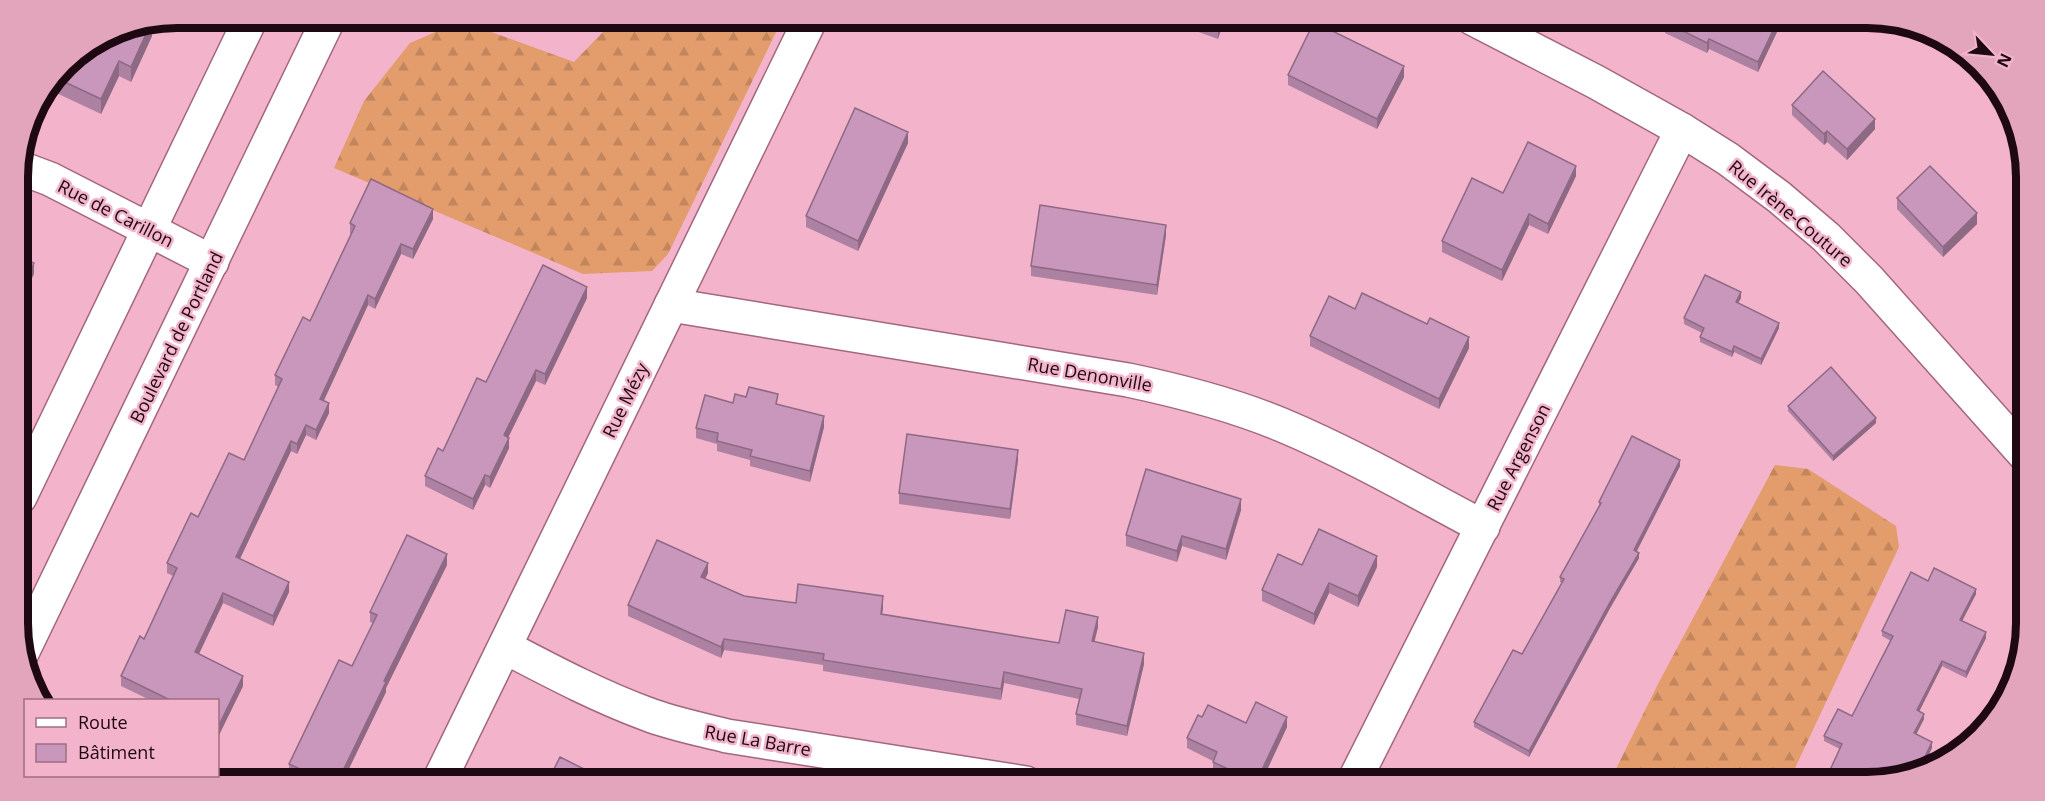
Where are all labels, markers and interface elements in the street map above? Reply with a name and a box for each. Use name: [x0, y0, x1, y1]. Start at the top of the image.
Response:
north arrow: [1961, 24, 2021, 84]
text: N: [1992, 50, 2017, 71]
street label: Rue Irène-Couture: [1724, 154, 1858, 272]
street label: Rue de Carillon: [54, 173, 178, 253]
street label: Boulevard de Portland: [124, 247, 228, 427]
street label: Rue Denonville: [1026, 351, 1154, 397]
street label: Rue Mézy: [597, 358, 654, 442]
street label: Rue Argenson: [1481, 399, 1555, 515]
legend: [24, 699, 219, 777]
text: Route: [78, 710, 128, 734]
street label: Rue La Barre: [703, 719, 813, 761]
text: Bâtiment: [78, 740, 155, 764]

